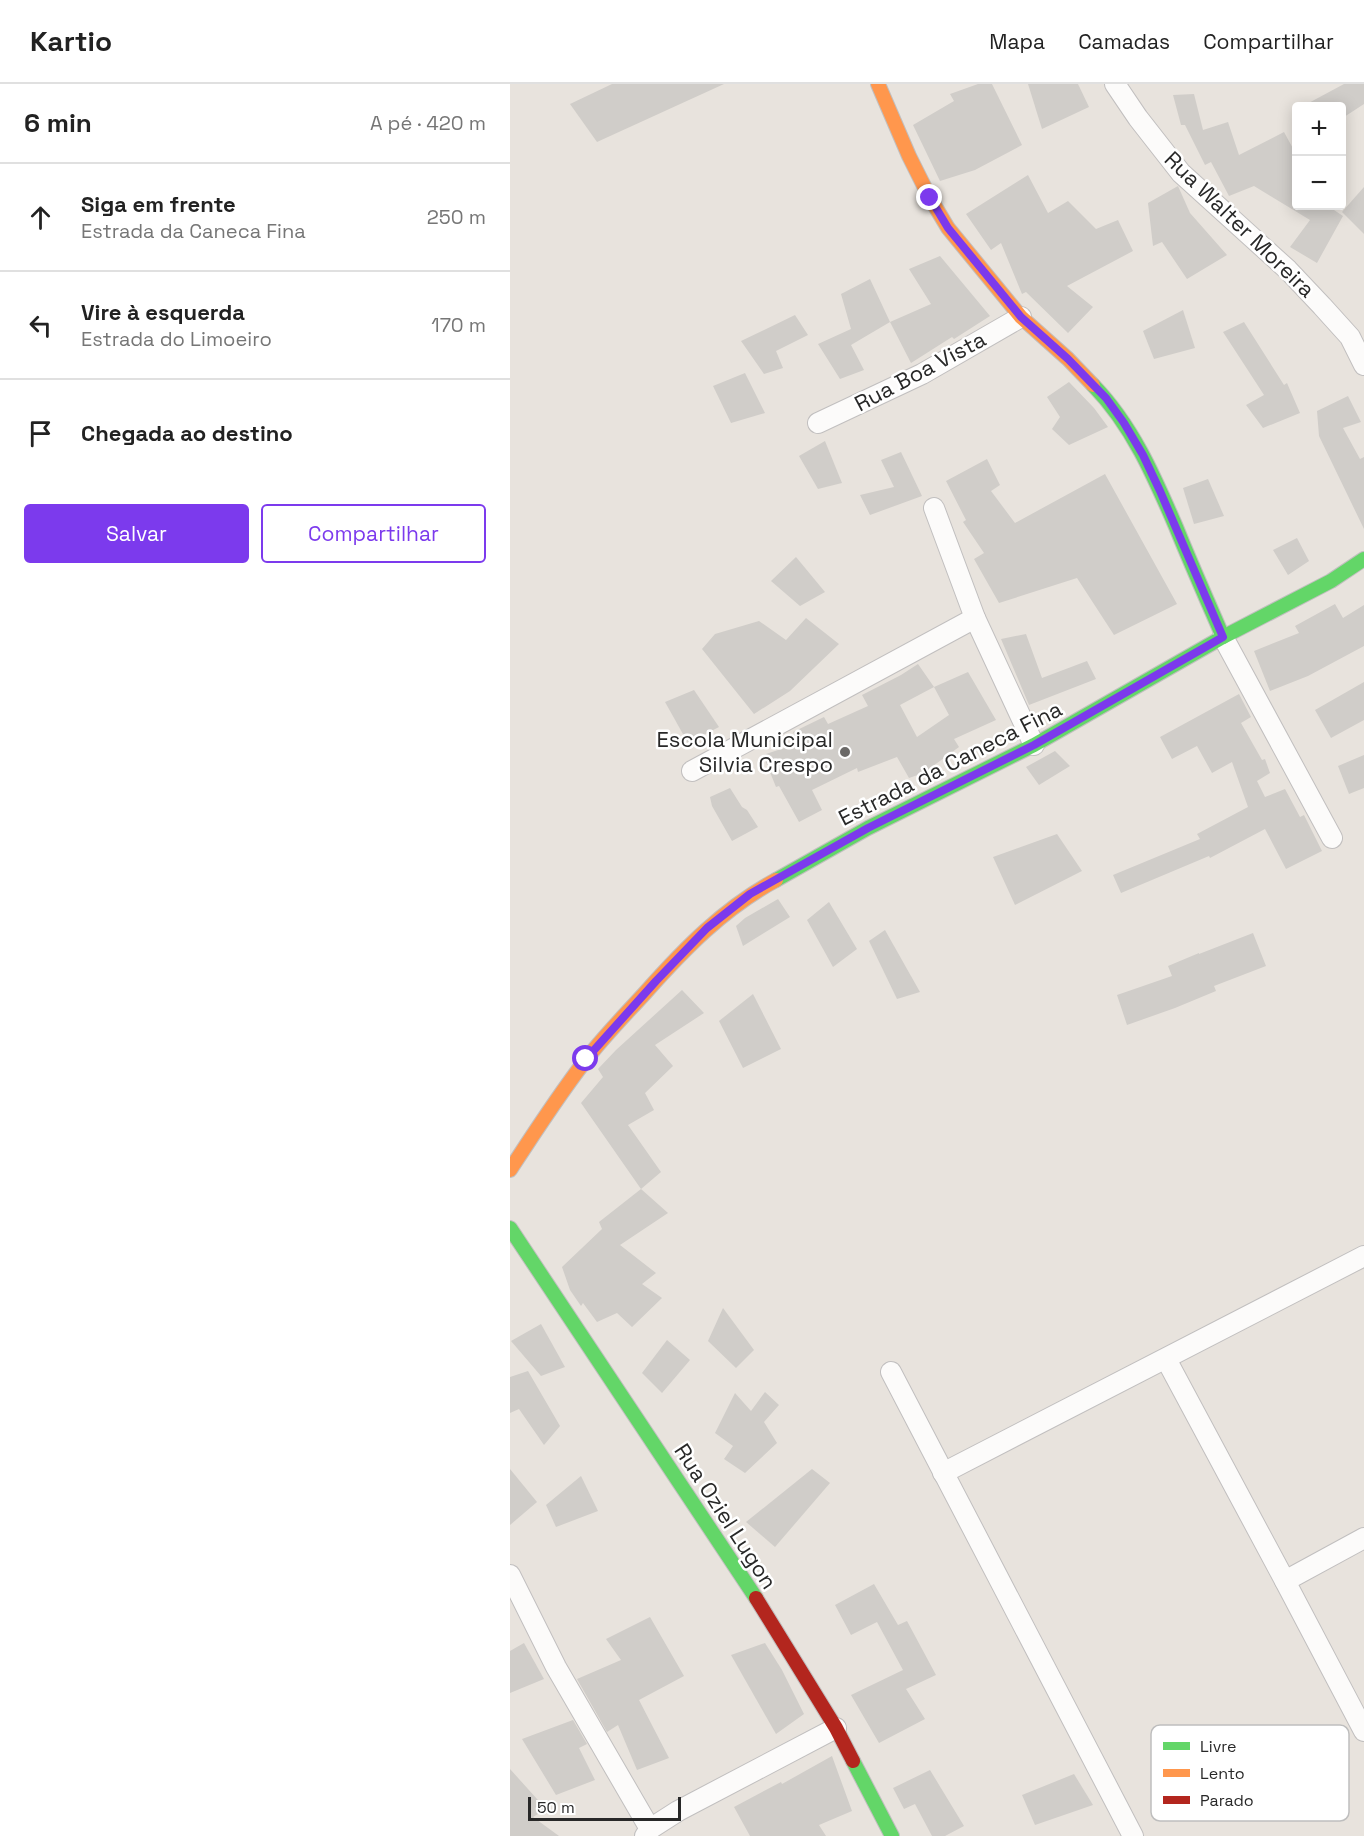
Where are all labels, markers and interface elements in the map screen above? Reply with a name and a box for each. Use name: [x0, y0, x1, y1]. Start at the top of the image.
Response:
text: Kartio: [30, 23, 112, 59]
text: Mapa: [989, 28, 1045, 55]
text: Camadas: [1078, 28, 1170, 55]
text: Compartilhar: [1203, 28, 1334, 55]
map controls: [1292, 102, 1346, 210]
button: +: [1292, 102, 1346, 156]
text: 6 min: [24, 106, 92, 140]
text: A pé · 420 m: [370, 110, 486, 136]
street label: Rua Walter Moreira: [1159, 145, 1321, 303]
button: −: [1292, 156, 1346, 210]
route end: [916, 184, 942, 210]
text: Siga em frente: [81, 190, 236, 218]
icon: ahead: [24, 201, 57, 234]
text: 250 m: [427, 204, 486, 230]
text: Estrada da Caneca Fina: [81, 218, 306, 244]
text: Vire à esquerda: [81, 298, 245, 326]
icon: left: [24, 309, 57, 342]
text: 170 m: [431, 312, 486, 338]
street label: Rua Boa Vista: [849, 324, 991, 417]
text: Estrada do Limoeiro: [81, 326, 272, 352]
icon: arrive: [24, 417, 57, 450]
text: Chegada ao destino: [81, 419, 293, 447]
button: Salvar: [24, 504, 249, 563]
button: Compartilhar: [261, 504, 486, 563]
street label: Estrada da Caneca Fina: [834, 694, 1067, 832]
place label: Escola Municipal Silvia Crespo: [656, 725, 833, 778]
marker: Escola Municipal Silvia Crespo: [838, 745, 852, 759]
route start: [572, 1045, 598, 1071]
street label: Rua Oziel Lugon: [669, 1438, 783, 1594]
legend: [1151, 1725, 1349, 1821]
text: Livre: [1200, 1736, 1237, 1757]
text: Lento: [1200, 1763, 1245, 1784]
text: Parado: [1200, 1790, 1254, 1811]
scale bar: [528, 1794, 681, 1822]
text: 50 m: [537, 1797, 575, 1818]

